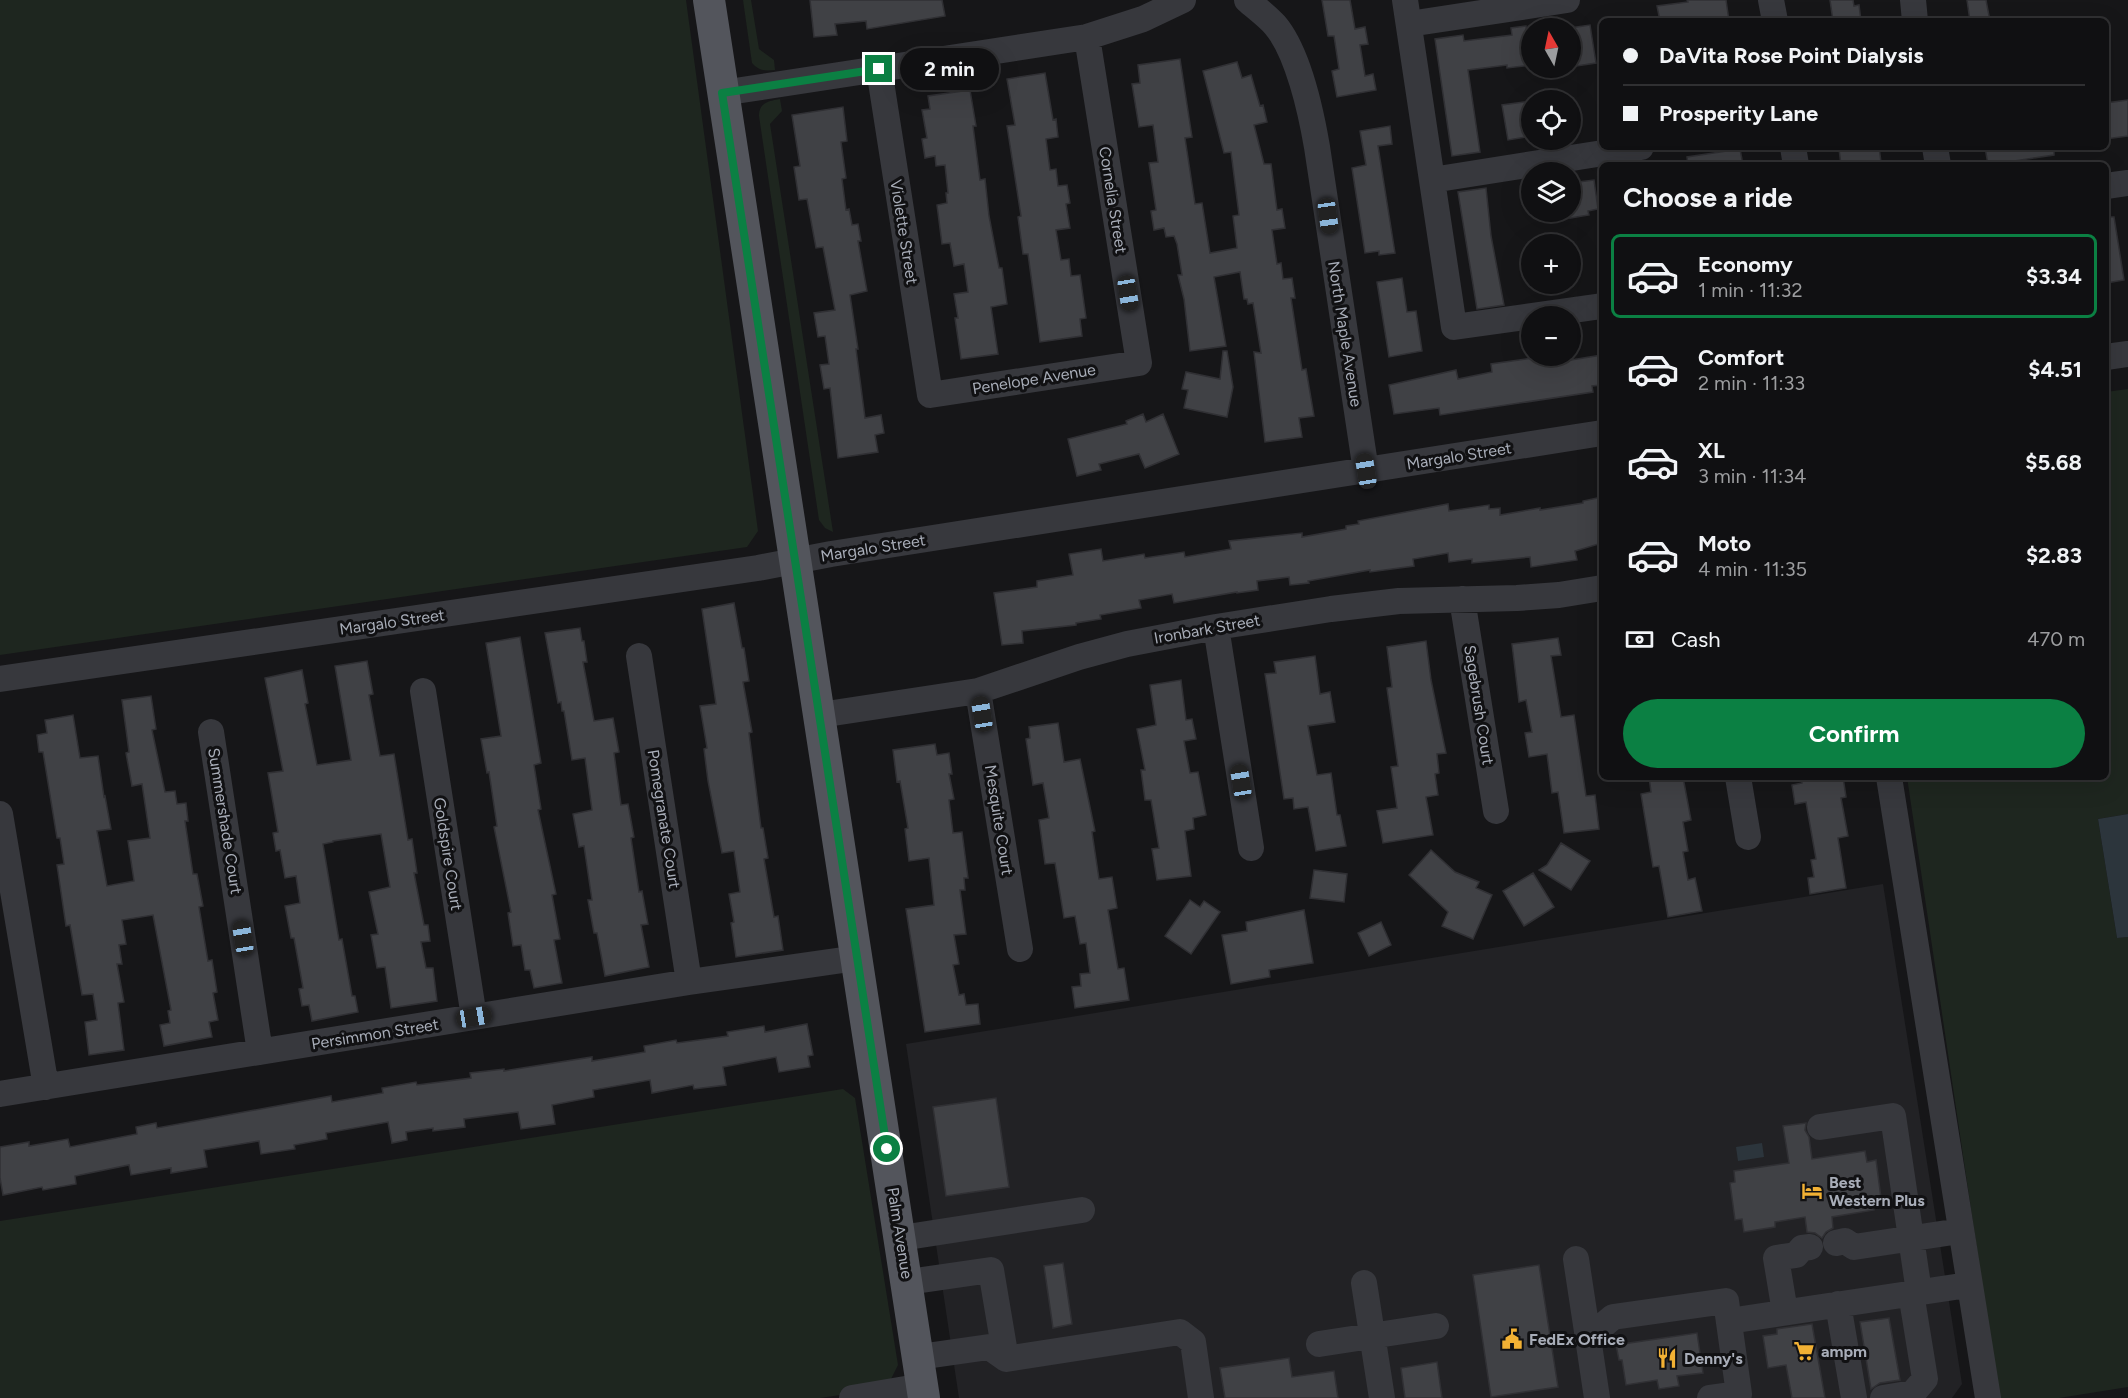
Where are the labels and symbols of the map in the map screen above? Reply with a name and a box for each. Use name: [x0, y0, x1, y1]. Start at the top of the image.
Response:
north arrow: [1521, 18, 1581, 78]
callout: 2 min: [900, 48, 999, 90]
route end: [865, 55, 892, 82]
street label: Cornelia Street: [1095, 145, 1131, 255]
street label: Violette Street: [886, 178, 922, 286]
car: [1317, 197, 1339, 235]
street label: North Maple Avenue: [1324, 260, 1366, 409]
car: [1116, 274, 1140, 312]
street label: Penelope Avenue: [971, 360, 1097, 398]
street label: Margalo Street: [1405, 438, 1513, 474]
car: [1354, 452, 1378, 490]
street label: Margalo Street: [819, 530, 927, 566]
street label: Margalo Street: [338, 605, 446, 639]
street label: Ironbark Street: [1152, 610, 1262, 648]
street label: Sagebrush Court: [1460, 644, 1498, 766]
car: [970, 695, 994, 733]
street label: Summershade Court: [204, 746, 246, 896]
street label: Pomegranate Court: [644, 748, 684, 890]
street label: Mesquite Court: [981, 763, 1017, 877]
car: [1229, 763, 1253, 801]
street label: Goldspire Court: [430, 796, 466, 912]
car: [231, 919, 255, 957]
car: [455, 1005, 493, 1029]
street label: Persimmon Street: [310, 1015, 440, 1053]
route start: [873, 1135, 900, 1162]
place label: Best Western Plus: [1829, 1173, 1925, 1210]
hotel icon: Best Western Plus: [1800, 1179, 1824, 1203]
street label: Palm Avenue: [883, 1186, 917, 1280]
public building icon: FedEx Office: [1500, 1327, 1524, 1351]
place label: FedEx Office: [1529, 1330, 1625, 1349]
supermarket icon: ampm: [1792, 1339, 1816, 1363]
place label: ampm: [1821, 1342, 1867, 1361]
restaurant icon: Denny's: [1655, 1346, 1679, 1370]
place label: Denny's: [1684, 1349, 1743, 1368]

